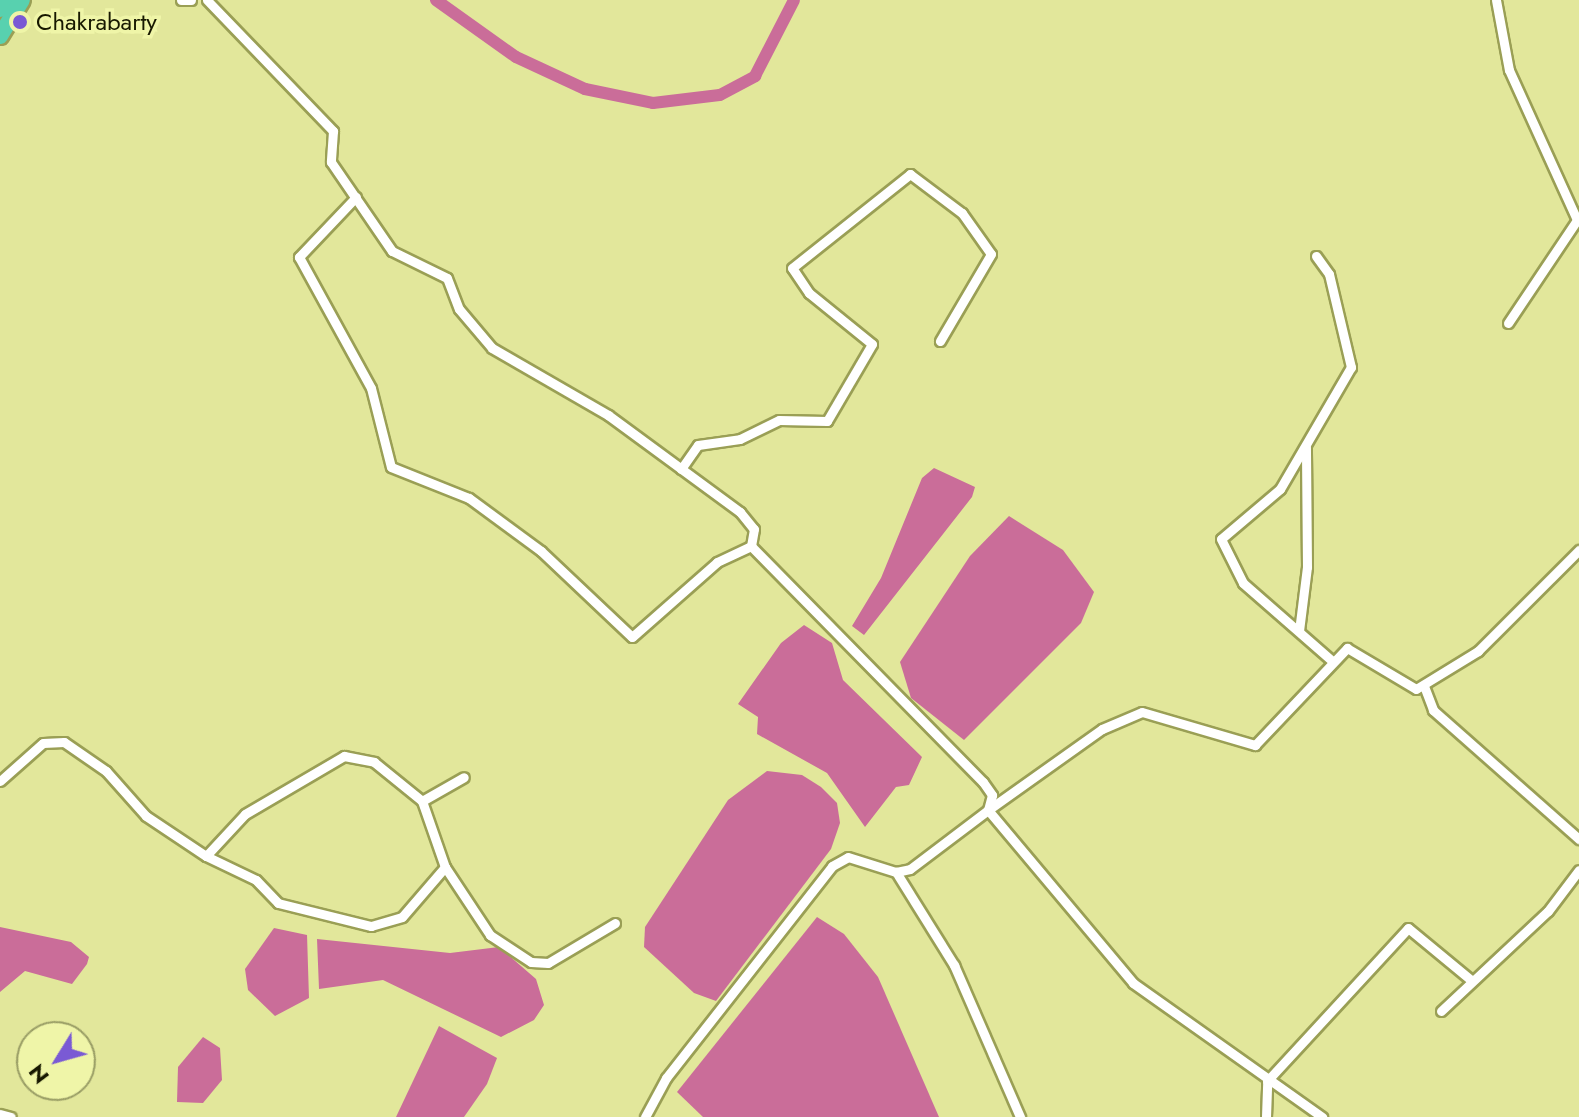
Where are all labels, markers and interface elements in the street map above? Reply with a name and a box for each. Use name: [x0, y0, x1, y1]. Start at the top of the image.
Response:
place label: Chakrabarty: [36, 8, 157, 36]
marker: Chakrabarty: [11, 13, 29, 31]
north arrow: [16, 1021, 96, 1101]
text: N: [20, 1058, 56, 1091]

